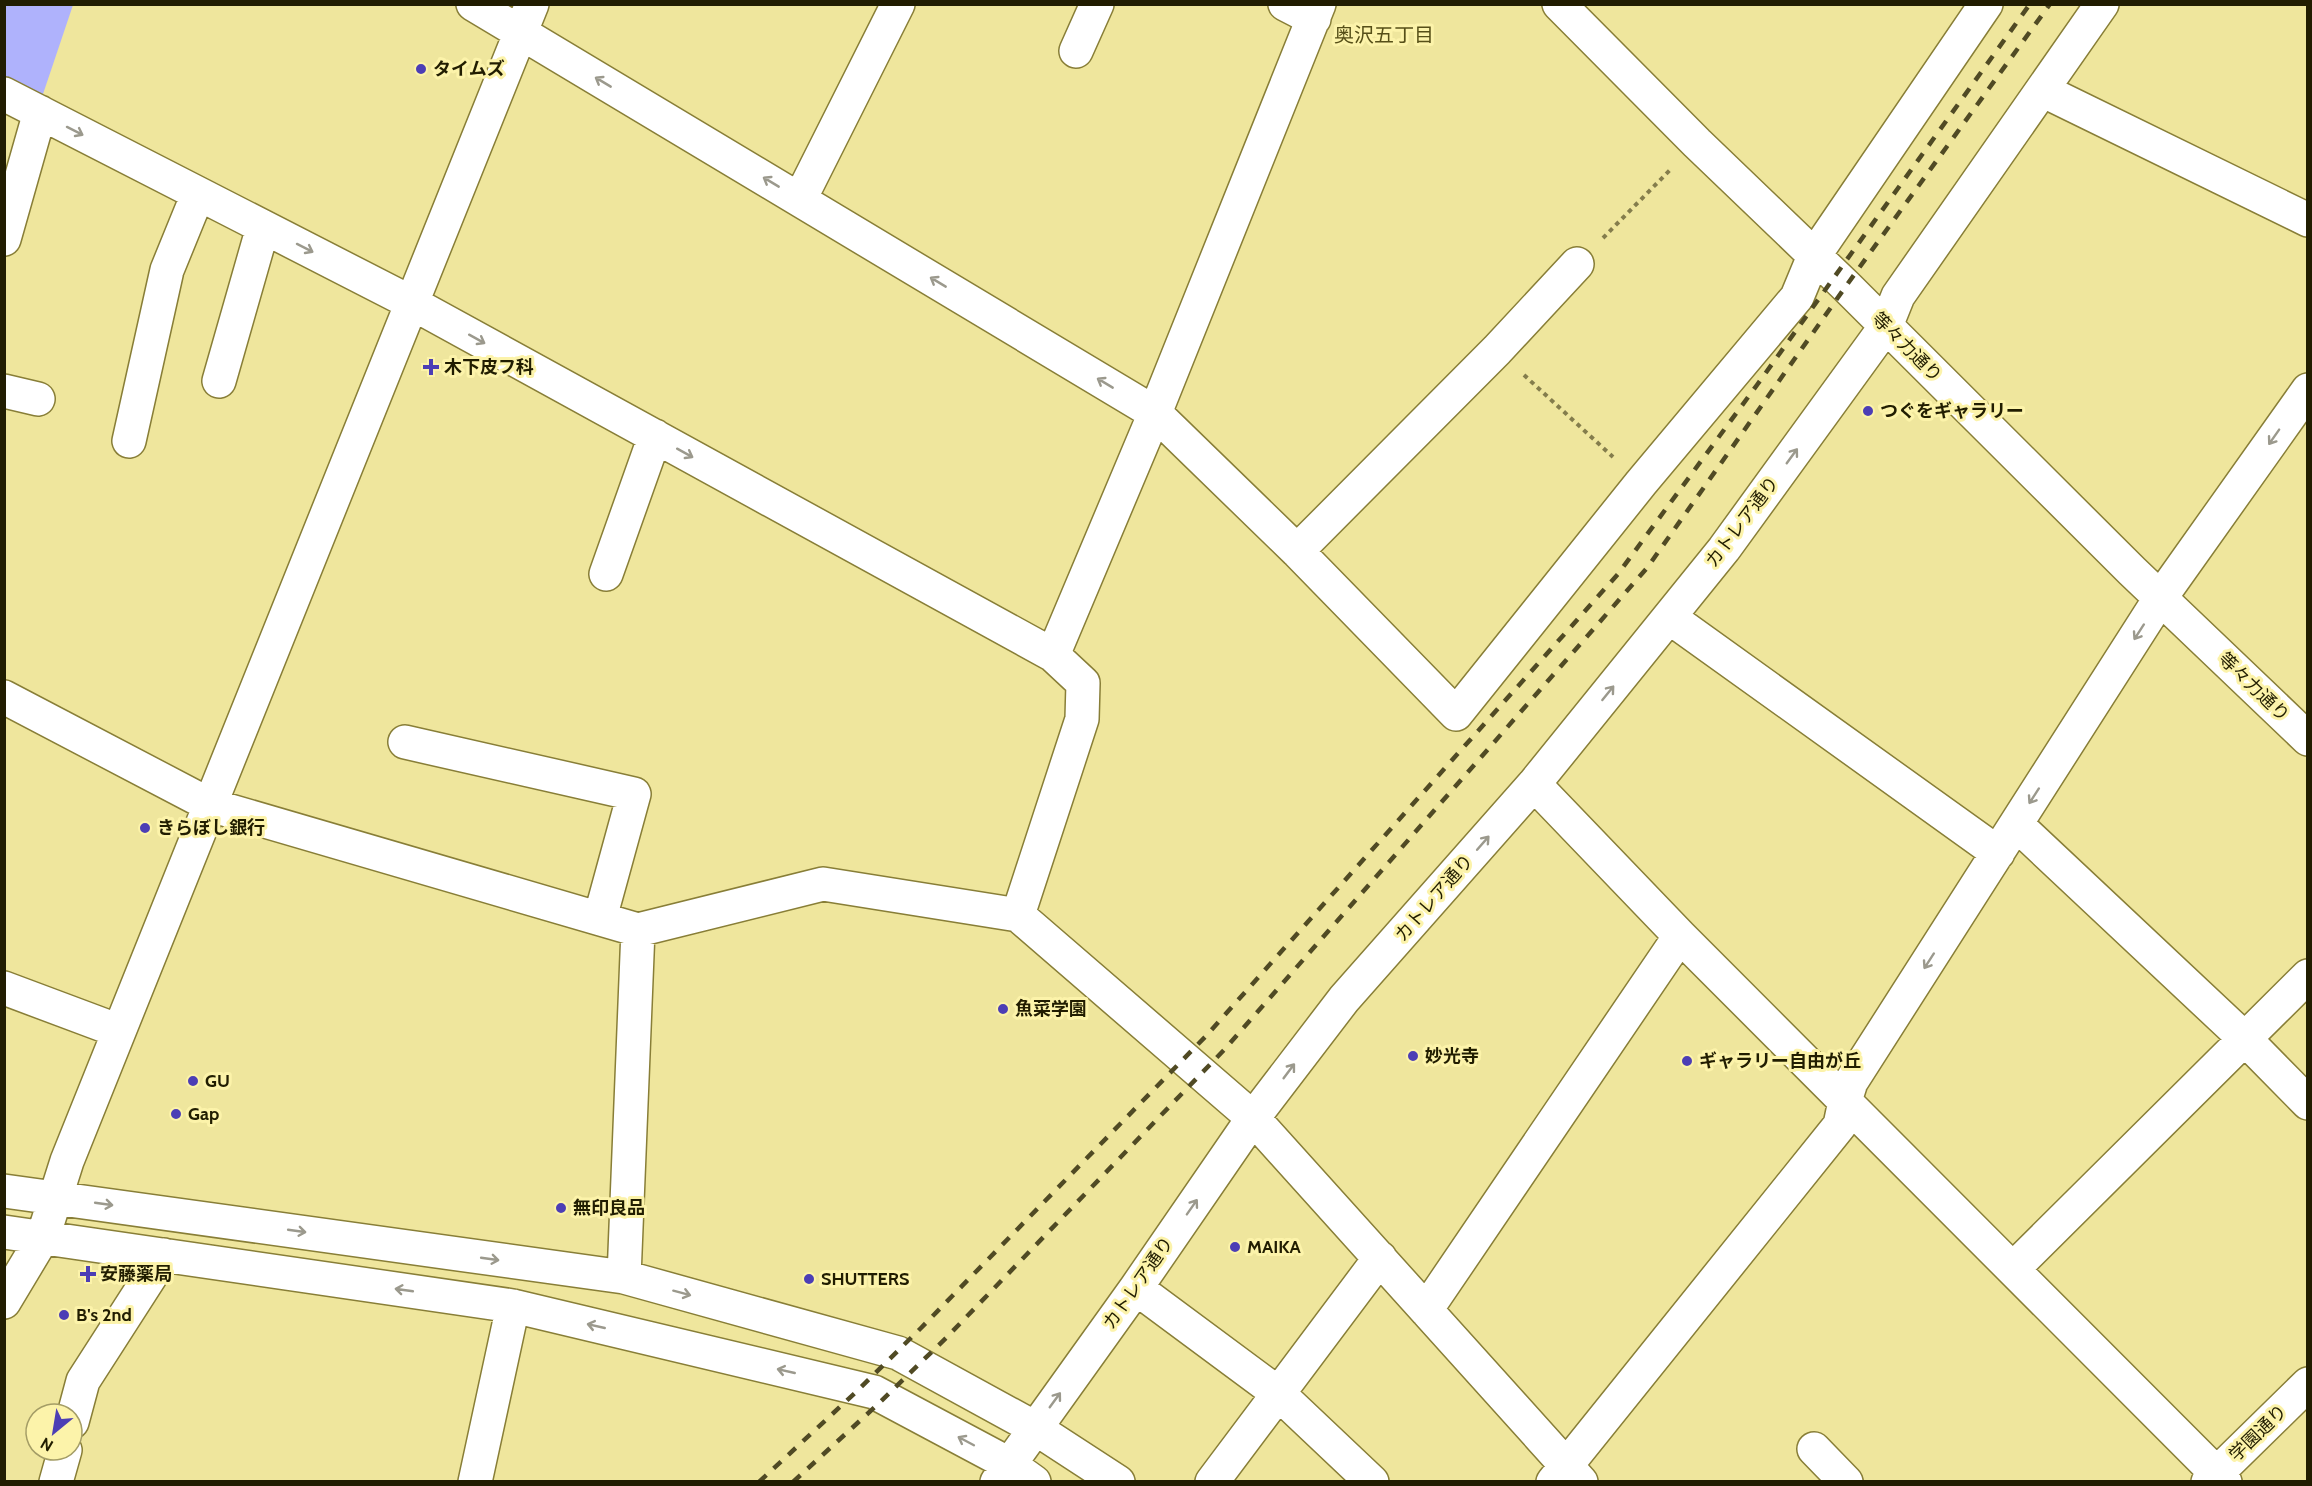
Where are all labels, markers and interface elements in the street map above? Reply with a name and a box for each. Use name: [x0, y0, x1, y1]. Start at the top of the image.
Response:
district label: 奥沢五丁目: [1334, 23, 1434, 47]
place label: タイムズ: [433, 58, 505, 80]
marker: タイムズ: [414, 62, 428, 76]
one-way arrow: [595, 76, 612, 88]
one-way arrow: [66, 125, 84, 137]
one-way arrow: [763, 175, 780, 187]
one-way arrow: [296, 242, 313, 254]
one-way arrow: [930, 276, 947, 288]
street label: 等々力通り: [1867, 307, 1947, 387]
one-way arrow: [468, 334, 486, 345]
place label: 木下皮フ科: [444, 356, 534, 378]
marker: 木下皮フ科: [422, 358, 440, 376]
one-way arrow: [1097, 376, 1114, 388]
place label: つぐをギャラリー: [1880, 400, 2024, 422]
marker: つぐをギャラリー: [1861, 404, 1875, 418]
one-way arrow: [2268, 429, 2280, 445]
one-way arrow: [676, 447, 693, 459]
one-way arrow: [1785, 448, 1798, 464]
street label: カトレア通り: [1701, 472, 1783, 572]
one-way arrow: [2132, 623, 2144, 640]
street label: 等々力通り: [2214, 648, 2294, 726]
one-way arrow: [1601, 685, 1614, 701]
one-way arrow: [2027, 788, 2040, 805]
place label: きらぼし銀行: [157, 817, 265, 839]
marker: きらぼし銀行: [138, 821, 152, 835]
one-way arrow: [1476, 836, 1490, 851]
street label: カトレア通り: [1390, 850, 1478, 946]
one-way arrow: [1922, 952, 1934, 969]
place label: 魚菜学園: [1015, 998, 1087, 1020]
marker: 魚菜学園: [996, 1002, 1010, 1016]
place label: 妙光寺: [1425, 1045, 1479, 1067]
marker: 妙光寺: [1406, 1049, 1420, 1063]
place label: ギャラリー自由が丘: [1699, 1050, 1861, 1072]
marker: ギャラリー自由が丘: [1680, 1054, 1694, 1068]
one-way arrow: [1283, 1064, 1296, 1080]
place label: GU: [205, 1070, 230, 1092]
marker: GU: [186, 1074, 200, 1088]
place label: Gap: [188, 1103, 219, 1125]
marker: Gap: [169, 1107, 183, 1121]
place label: 無印良品: [573, 1197, 645, 1219]
one-way arrow: [94, 1199, 114, 1210]
one-way arrow: [1186, 1199, 1198, 1216]
marker: 無印良品: [554, 1201, 568, 1215]
one-way arrow: [287, 1226, 307, 1237]
street label: カトレア通り: [1098, 1232, 1178, 1334]
place label: MAIKA: [1247, 1236, 1302, 1258]
marker: MAIKA: [1228, 1240, 1242, 1254]
one-way arrow: [480, 1253, 500, 1264]
place label: 安藤薬局: [100, 1263, 172, 1285]
marker: 安藤薬局: [81, 1267, 95, 1281]
place label: SHUTTERS: [821, 1268, 910, 1290]
marker: SHUTTERS: [802, 1272, 816, 1286]
one-way arrow: [395, 1285, 415, 1296]
one-way arrow: [672, 1288, 691, 1300]
place label: B's 2nd: [76, 1304, 132, 1326]
marker: B's 2nd: [57, 1308, 71, 1322]
one-way arrow: [587, 1320, 606, 1331]
one-way arrow: [776, 1365, 795, 1377]
one-way arrow: [1048, 1393, 1061, 1409]
street label: 学園通り: [2224, 1400, 2292, 1466]
north arrow: [24, 1402, 84, 1462]
text: N: [37, 1434, 56, 1456]
one-way arrow: [958, 1435, 975, 1447]

